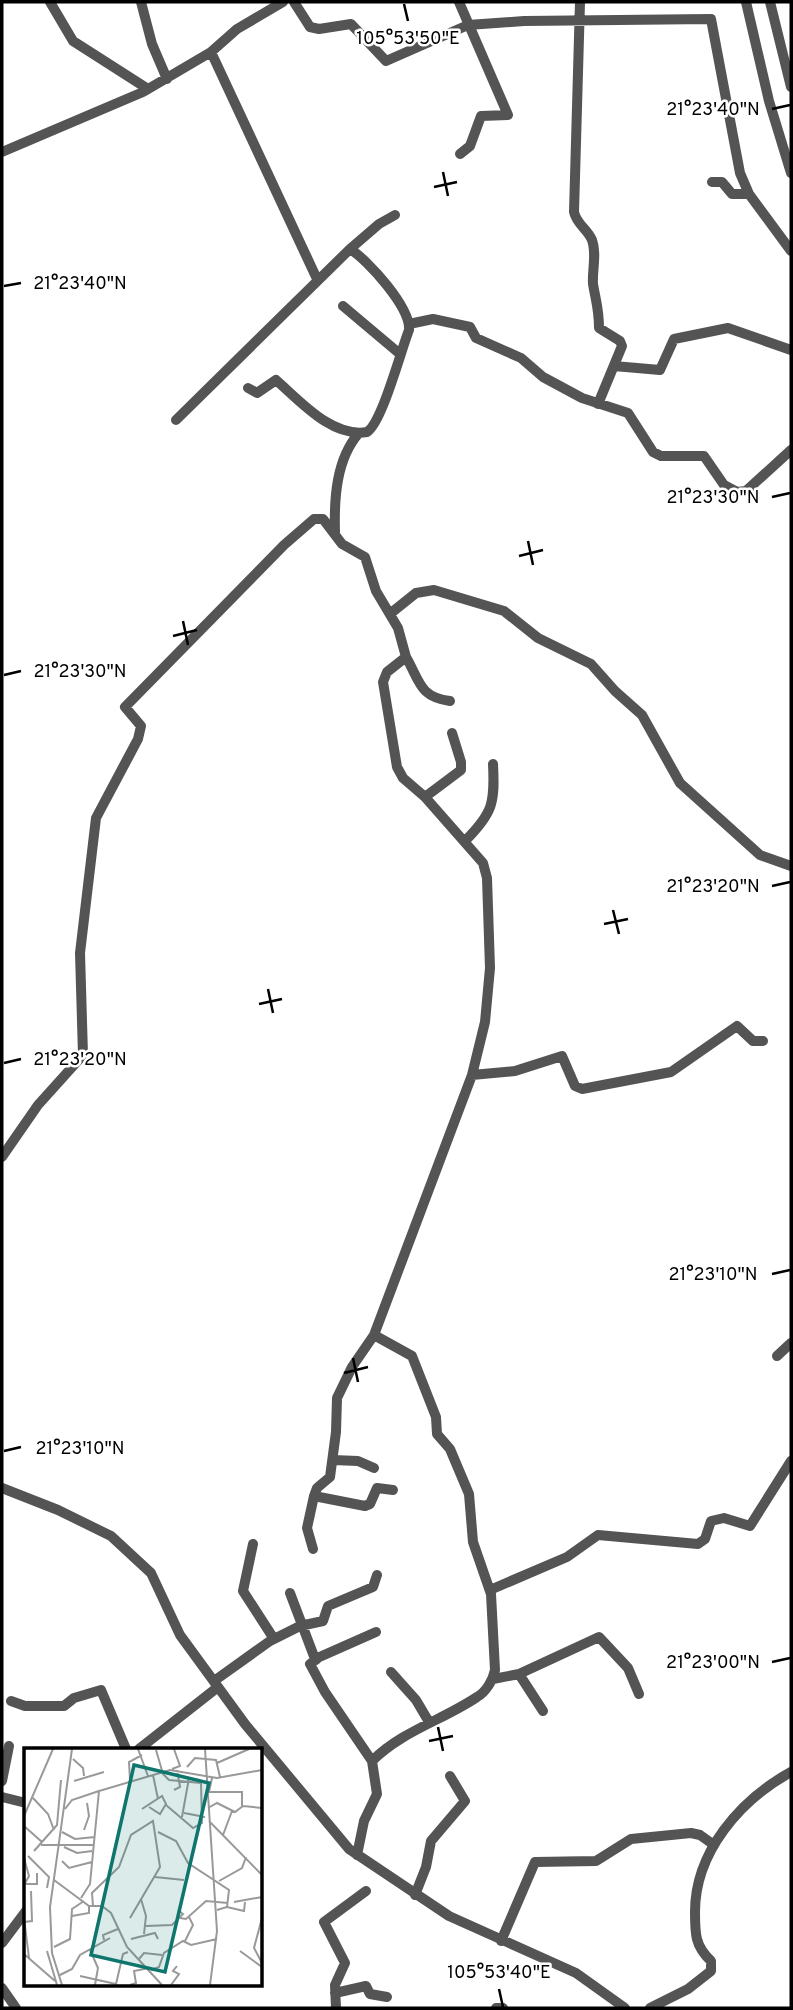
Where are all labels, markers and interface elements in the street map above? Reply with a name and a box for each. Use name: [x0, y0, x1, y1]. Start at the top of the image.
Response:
text: 105°53'50"E: [356, 28, 460, 51]
text: 21°23'40"N: [666, 99, 760, 122]
text: 21°23'40"N: [33, 273, 127, 296]
text: 21°23'30"N: [666, 487, 760, 510]
text: 21°23'30"N: [33, 661, 127, 684]
text: 21°23'20"N: [666, 876, 760, 899]
text: 21°23'20"N: [33, 1049, 127, 1072]
text: 21°23'10"N: [668, 1264, 758, 1287]
text: 21°23'10"N: [35, 1438, 125, 1461]
text: 21°23'00"N: [666, 1652, 760, 1675]
inset map: [24, 1748, 262, 1986]
text: 105°53'40"E: [447, 1962, 551, 1985]

